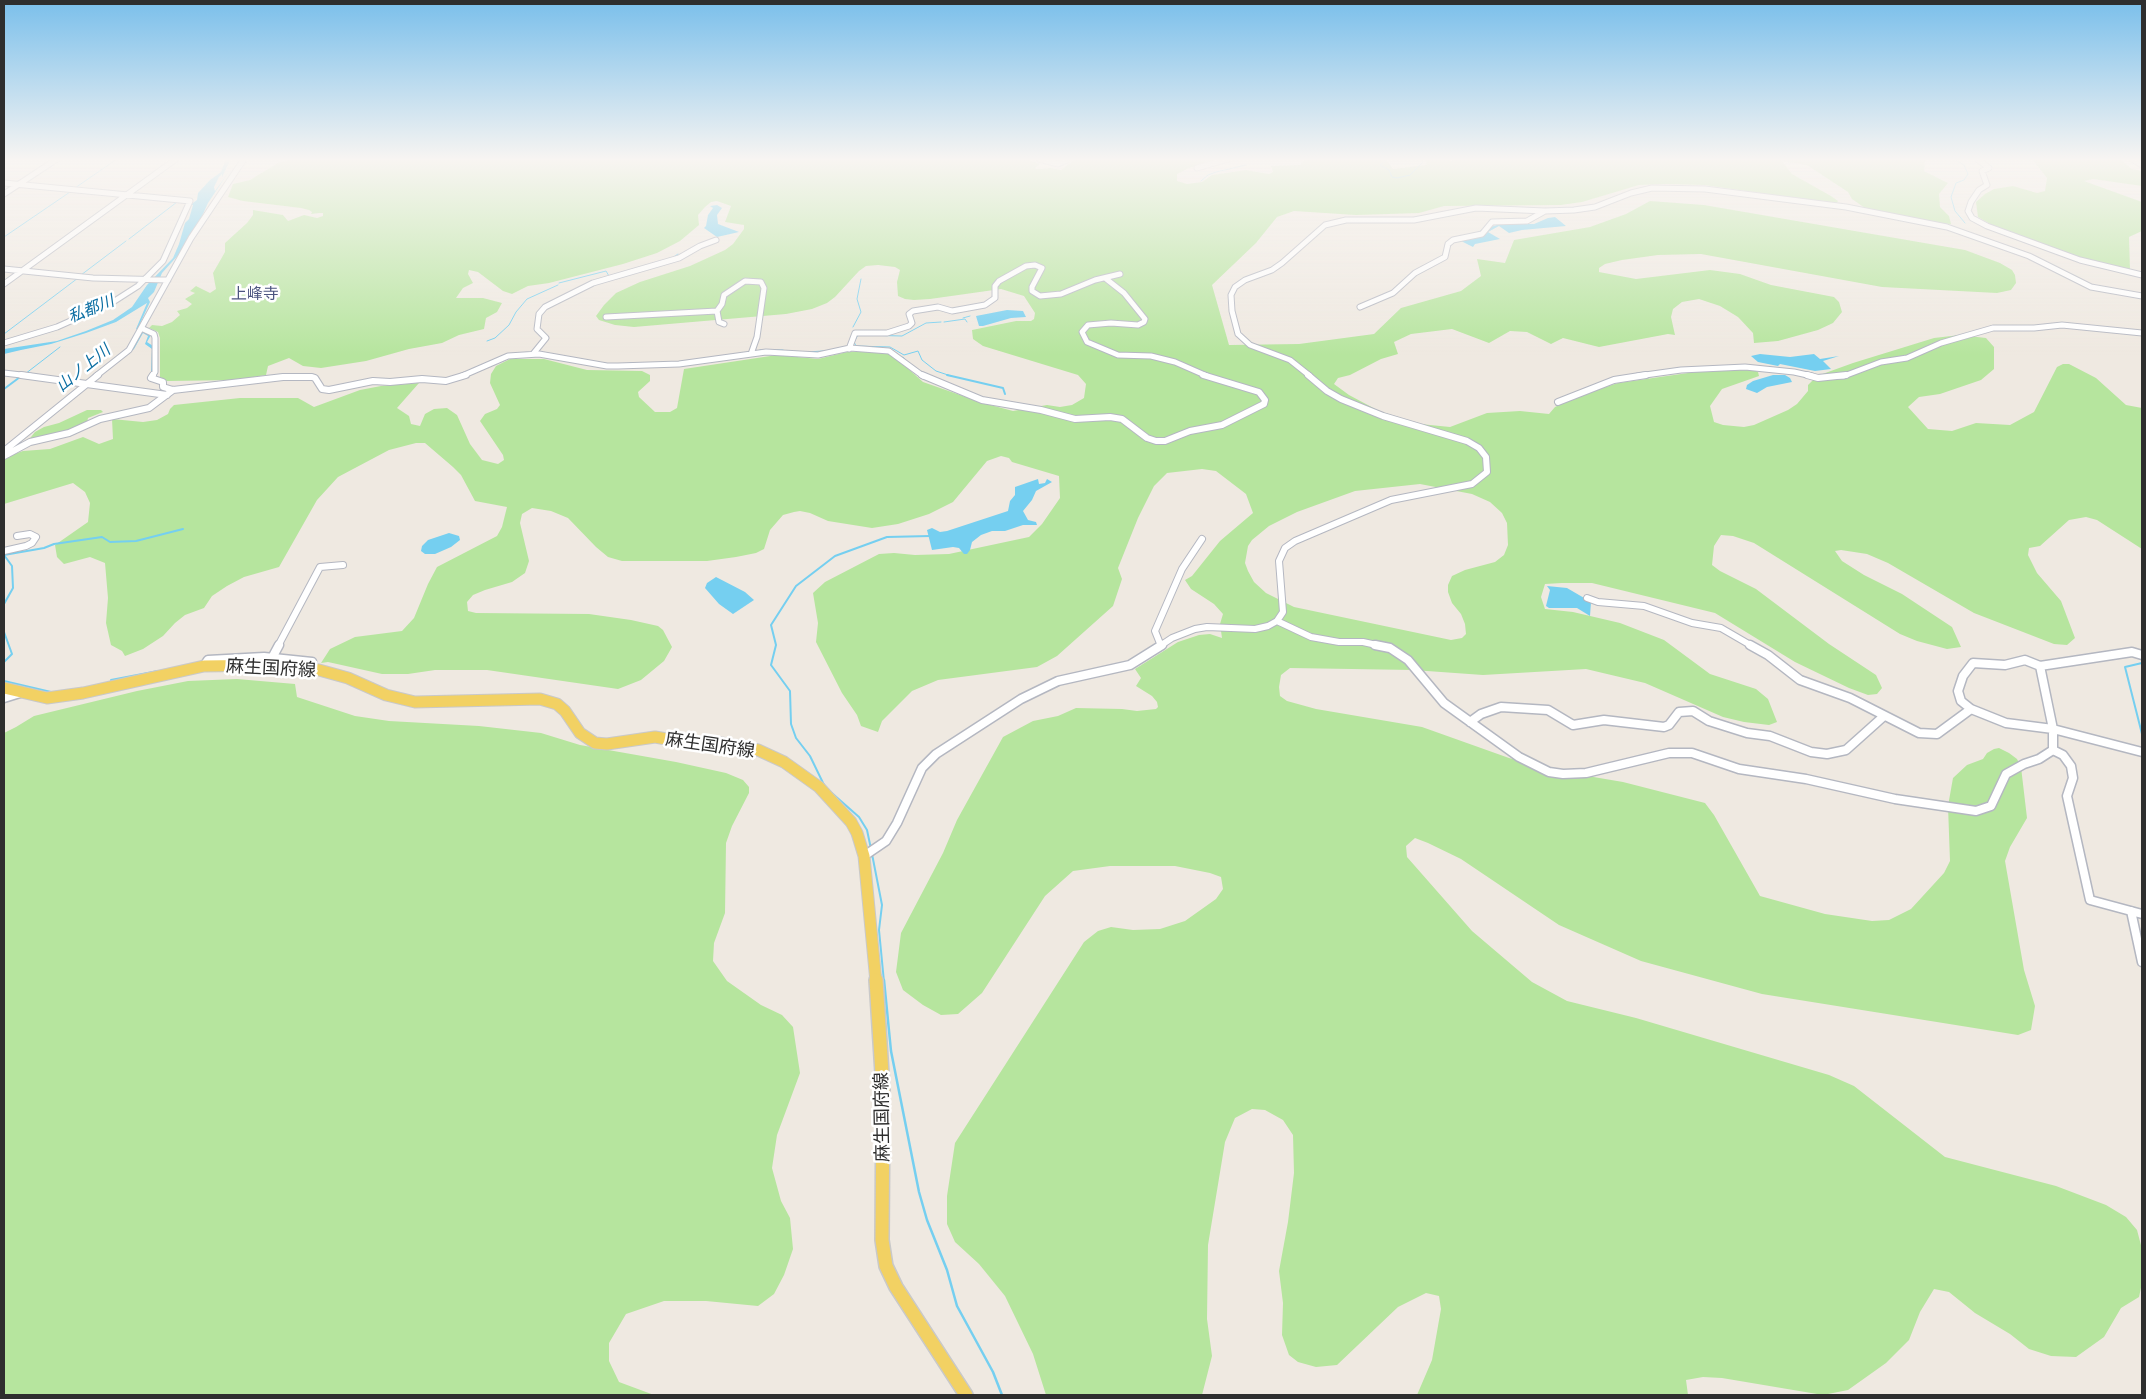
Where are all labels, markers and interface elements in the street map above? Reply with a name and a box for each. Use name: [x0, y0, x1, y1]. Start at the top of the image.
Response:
district label: 上峰寺: [231, 284, 279, 304]
water label: 私都川: [65, 291, 117, 327]
water label: 山ノ上川: [52, 340, 114, 396]
street label: 麻生国府線: [225, 655, 317, 681]
street label: 麻生国府線: [664, 728, 756, 762]
street label: 麻生国府線: [870, 1072, 894, 1162]

